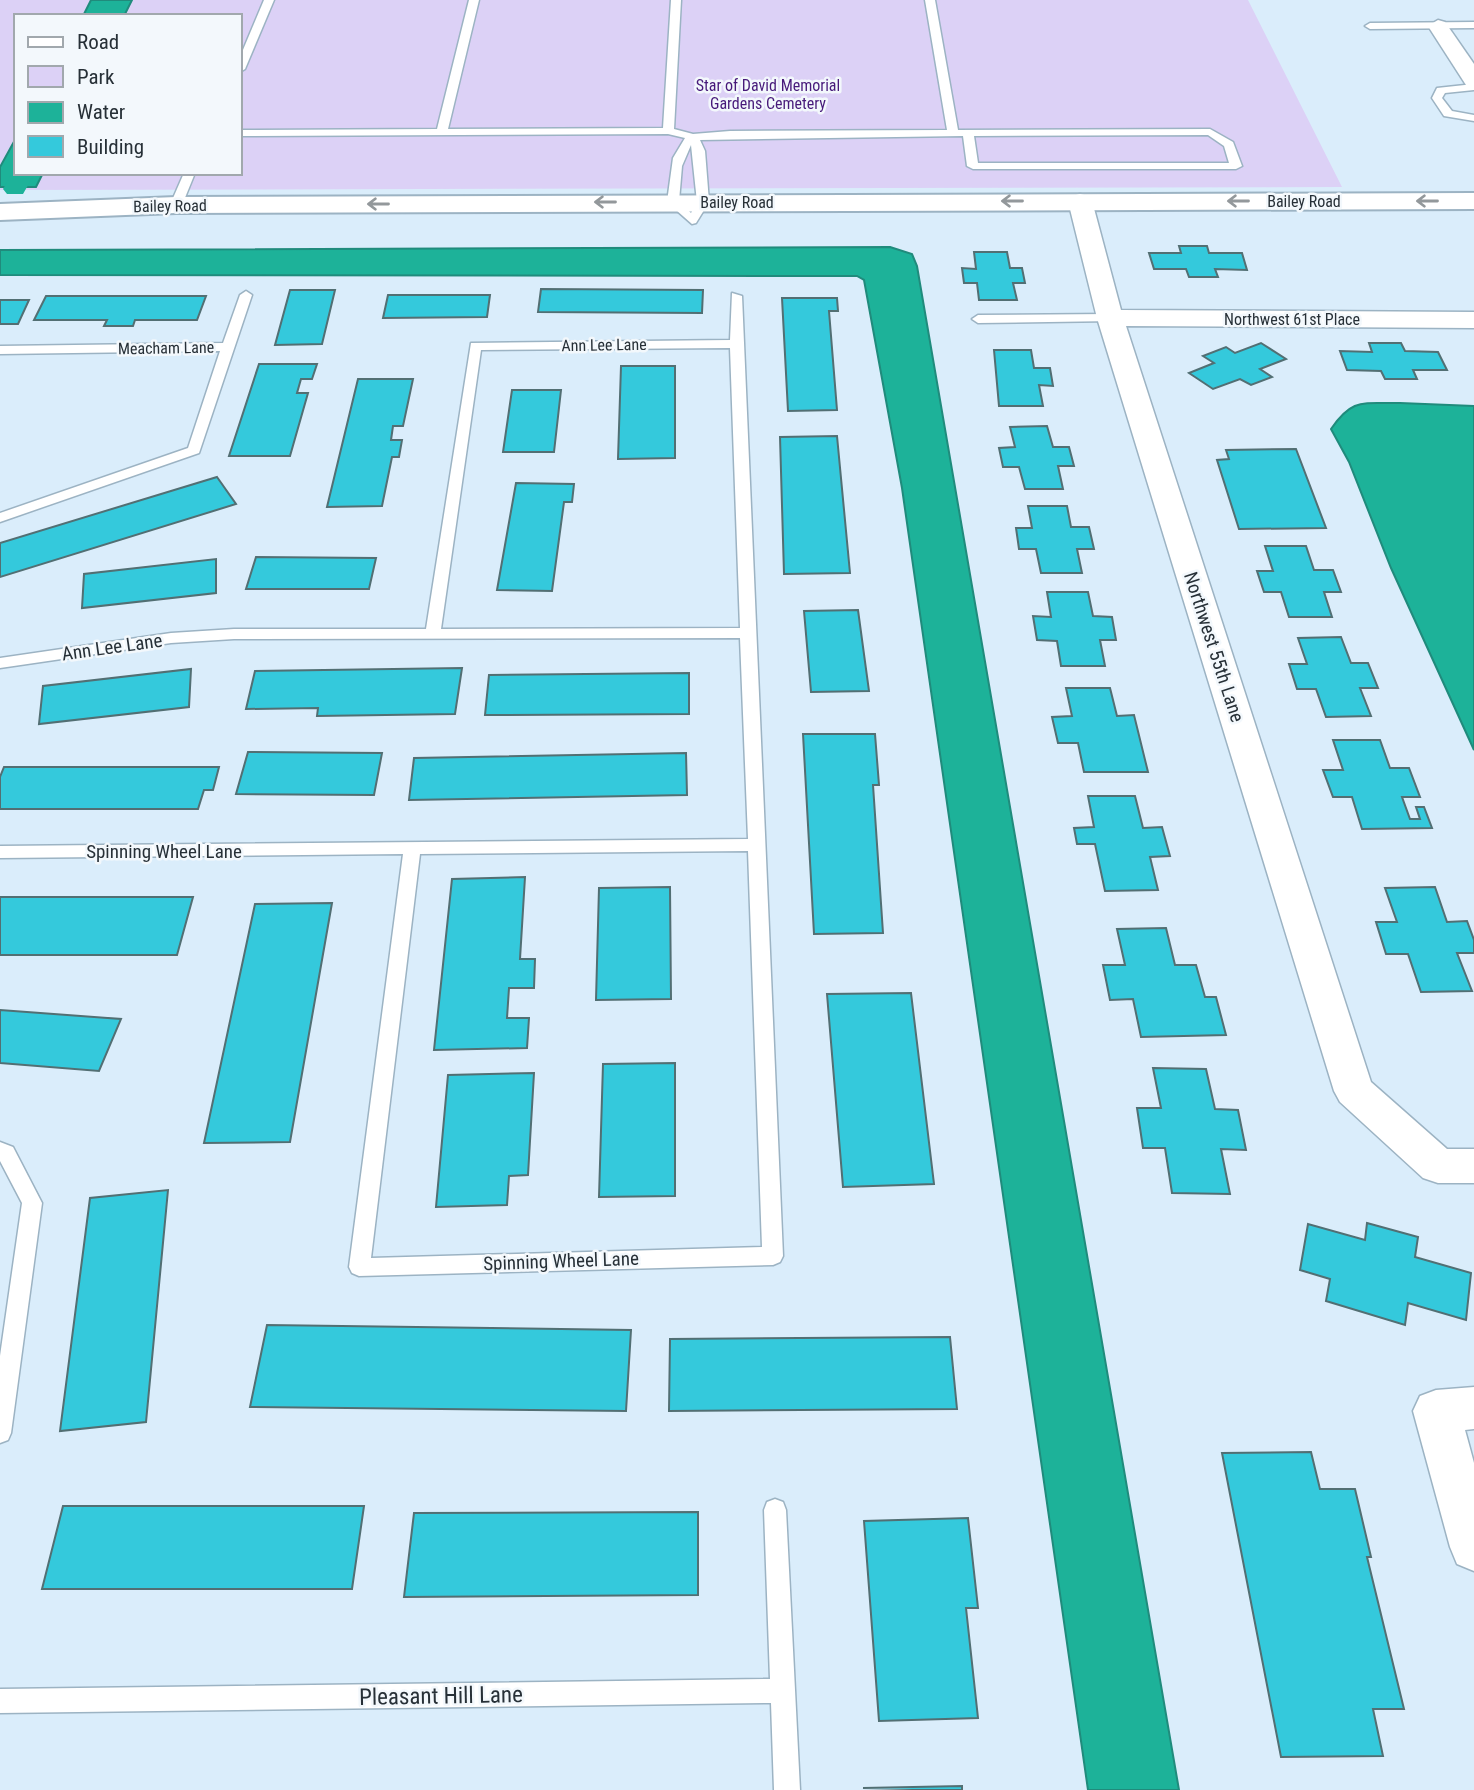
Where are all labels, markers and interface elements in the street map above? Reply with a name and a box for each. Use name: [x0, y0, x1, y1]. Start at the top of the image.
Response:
legend: [14, 14, 242, 175]
text: Road: [77, 30, 119, 54]
text: Park: [77, 65, 115, 89]
park label: Star of David Memorial Gardens Cemetery: [696, 76, 840, 113]
text: Water: [77, 100, 125, 124]
text: Building: [77, 135, 144, 159]
street label: Bailey Road: [1267, 192, 1341, 211]
street label: Bailey Road: [700, 193, 774, 212]
one-way arrow: [1000, 194, 1023, 208]
one-way arrow: [1226, 194, 1249, 208]
one-way arrow: [1415, 194, 1438, 208]
one-way arrow: [594, 195, 617, 209]
street label: Bailey Road: [133, 196, 207, 216]
one-way arrow: [366, 197, 389, 210]
street label: Northwest 61st Place: [1224, 310, 1360, 329]
street label: Ann Lee Lane: [561, 335, 647, 355]
street label: Meacham Lane: [118, 338, 214, 358]
street label: Northwest 55th Lane: [1179, 569, 1249, 725]
street label: Ann Lee Lane: [60, 629, 164, 665]
street label: Spinning Wheel Lane: [86, 840, 242, 863]
street label: Spinning Wheel Lane: [483, 1247, 639, 1275]
street label: Pleasant Hill Lane: [359, 1681, 523, 1711]

